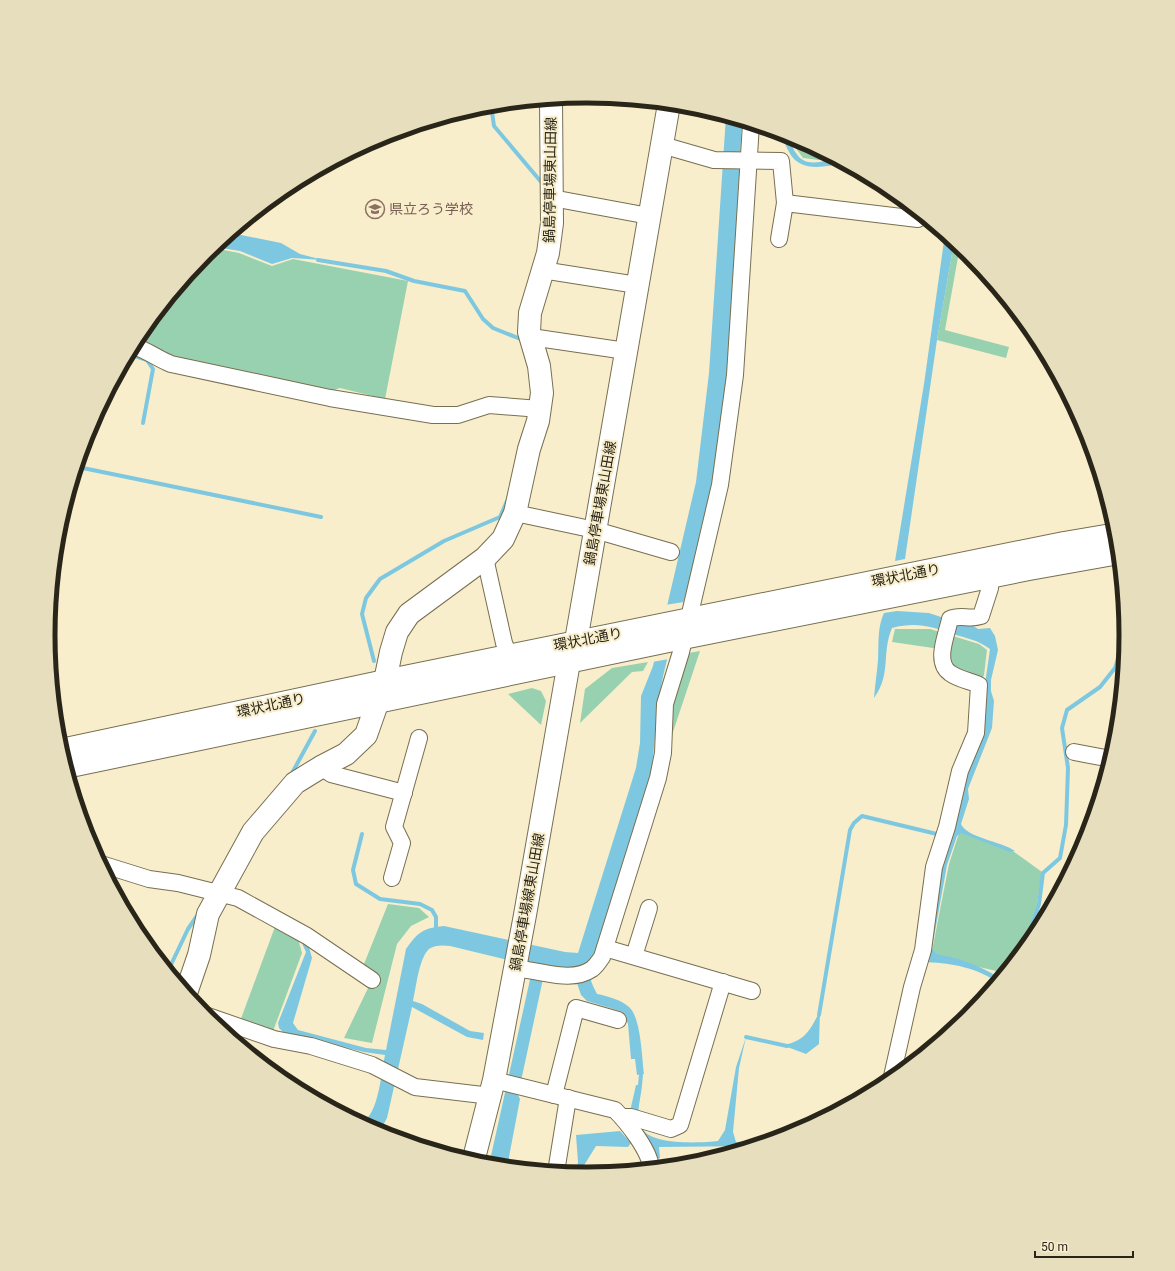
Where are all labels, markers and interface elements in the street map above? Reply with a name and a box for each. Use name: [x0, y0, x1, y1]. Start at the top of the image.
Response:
street label: 鍋島停車場東山田線: [541, 117, 559, 243]
school or university icon: 県立ろう学校: [364, 198, 386, 220]
place label: 県立ろう学校: [389, 201, 473, 217]
street label: 鍋島停車場東山田線: [581, 440, 619, 566]
street label: 環状北通り: [870, 560, 942, 590]
street label: 環状北通り: [552, 624, 624, 654]
street label: 環状北通り: [235, 690, 307, 720]
street label: 鍋島停車場線東山田線: [507, 832, 547, 972]
scale bar: [1035, 1233, 1133, 1259]
text: 50 m: [1041, 1240, 1068, 1254]

